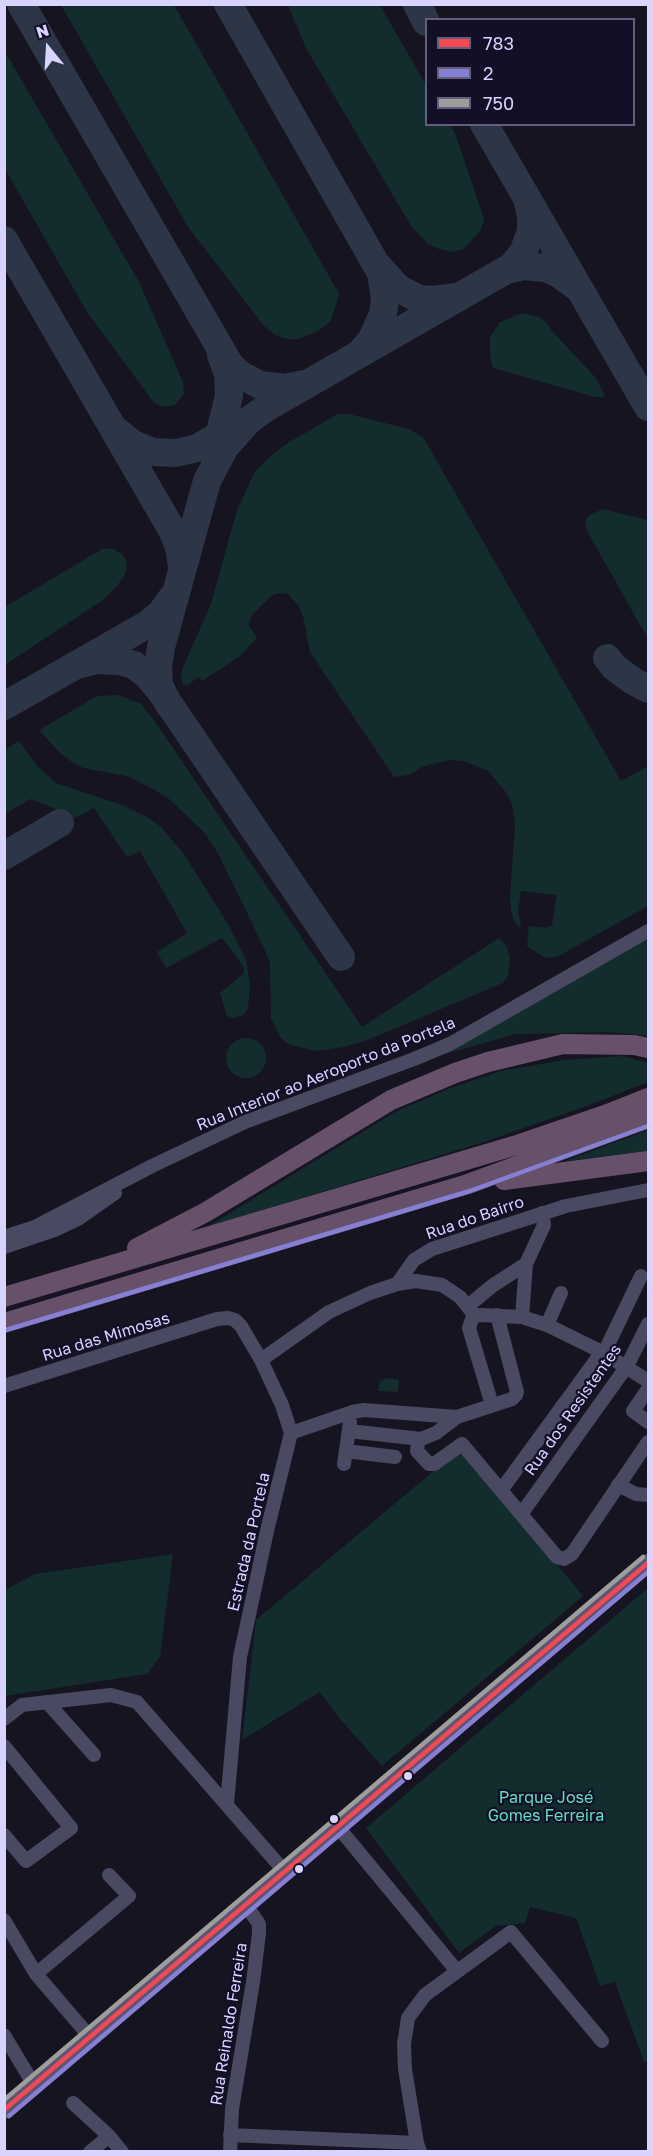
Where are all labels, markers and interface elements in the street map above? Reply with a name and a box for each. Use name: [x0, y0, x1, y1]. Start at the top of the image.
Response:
north arrow: [18, 18, 78, 78]
legend: [425, 18, 635, 126]
text: N: [34, 19, 51, 42]
text: 783: [483, 32, 514, 54]
text: 2: [483, 62, 493, 84]
text: 750: [483, 92, 514, 114]
street label: Rua Interior ao Aeroporto da Portela: [194, 1013, 458, 1135]
street label: Rua do Bairro: [423, 1192, 527, 1244]
street label: Rua das Mimosas: [40, 1308, 172, 1366]
street label: Rua dos Resistentes: [520, 1341, 626, 1479]
street label: Estrada da Portela: [224, 1471, 274, 1613]
unlabelled marker: [402, 1770, 414, 1782]
park label: Parque José Gomes Ferreira: [488, 1788, 604, 1826]
unlabelled marker: [328, 1813, 340, 1825]
unlabelled marker: [293, 1863, 305, 1875]
street label: Rua Reinaldo Ferreira: [207, 1941, 251, 2107]

